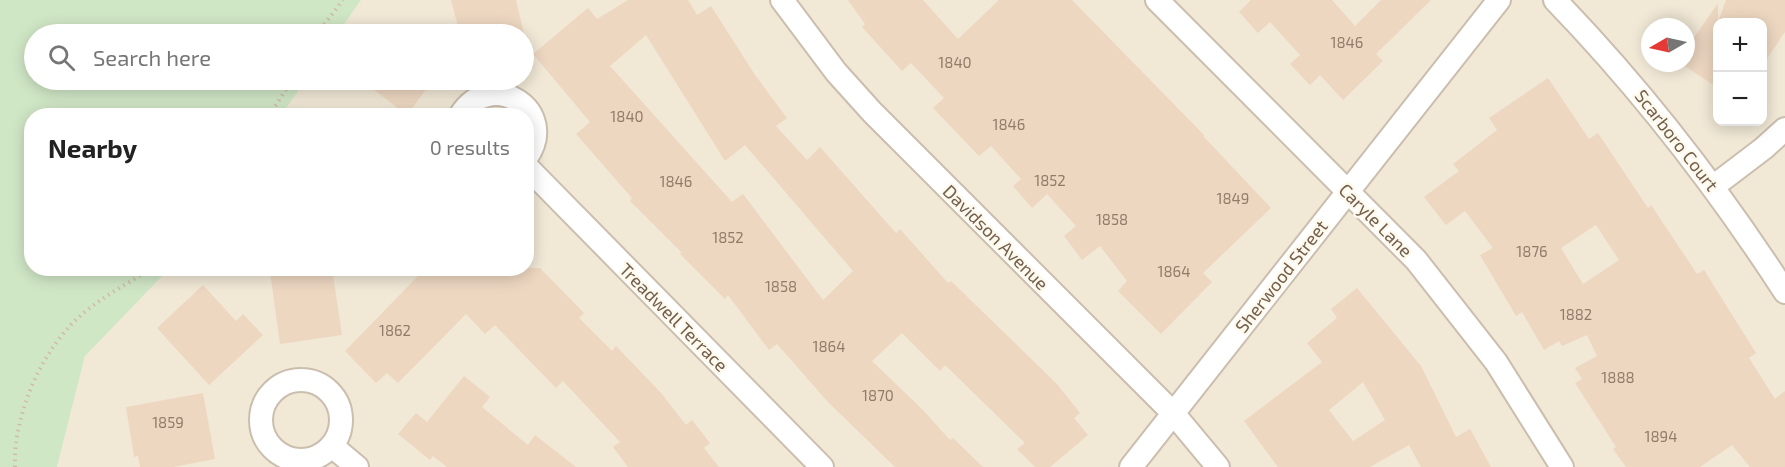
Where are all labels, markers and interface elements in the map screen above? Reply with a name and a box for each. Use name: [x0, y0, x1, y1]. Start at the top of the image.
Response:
north arrow: [1641, 18, 1695, 72]
map controls: [1713, 18, 1767, 126]
button: +: [1713, 18, 1767, 72]
search box: [24, 24, 534, 90]
house number: 1846: [1331, 33, 1363, 51]
icon: search: [45, 41, 78, 74]
text: Search here: [93, 44, 211, 70]
house number: 1840: [938, 53, 972, 71]
button: −: [1713, 72, 1767, 126]
street label: Scarboro Court: [1631, 85, 1723, 195]
house number: 1840: [610, 107, 644, 125]
house number: 1846: [993, 115, 1025, 133]
text: Nearby: [48, 132, 137, 163]
text: 0 results: [430, 135, 510, 159]
house number: 1852: [1034, 171, 1066, 189]
house number: 1846: [660, 172, 692, 190]
street label: Caryle Lane: [1335, 179, 1417, 261]
street label: Davidson Avenue: [939, 180, 1053, 294]
house number: 1849: [1217, 189, 1249, 207]
house number: 1858: [1096, 210, 1128, 228]
street label: Sherwood Street: [1230, 215, 1332, 337]
house number: 1852: [712, 228, 744, 246]
house number: 1876: [1516, 242, 1548, 260]
street label: Treadwell Terrace: [615, 258, 733, 376]
house number: 1864: [1158, 262, 1190, 280]
house number: 1858: [765, 277, 797, 295]
house number: 1882: [1560, 305, 1592, 323]
house number: 1862: [379, 321, 411, 339]
house number: 1864: [813, 337, 845, 355]
house number: 1888: [1601, 368, 1635, 386]
house number: 1870: [862, 386, 894, 404]
house number: 1859: [152, 413, 184, 431]
house number: 1894: [1645, 427, 1677, 445]

